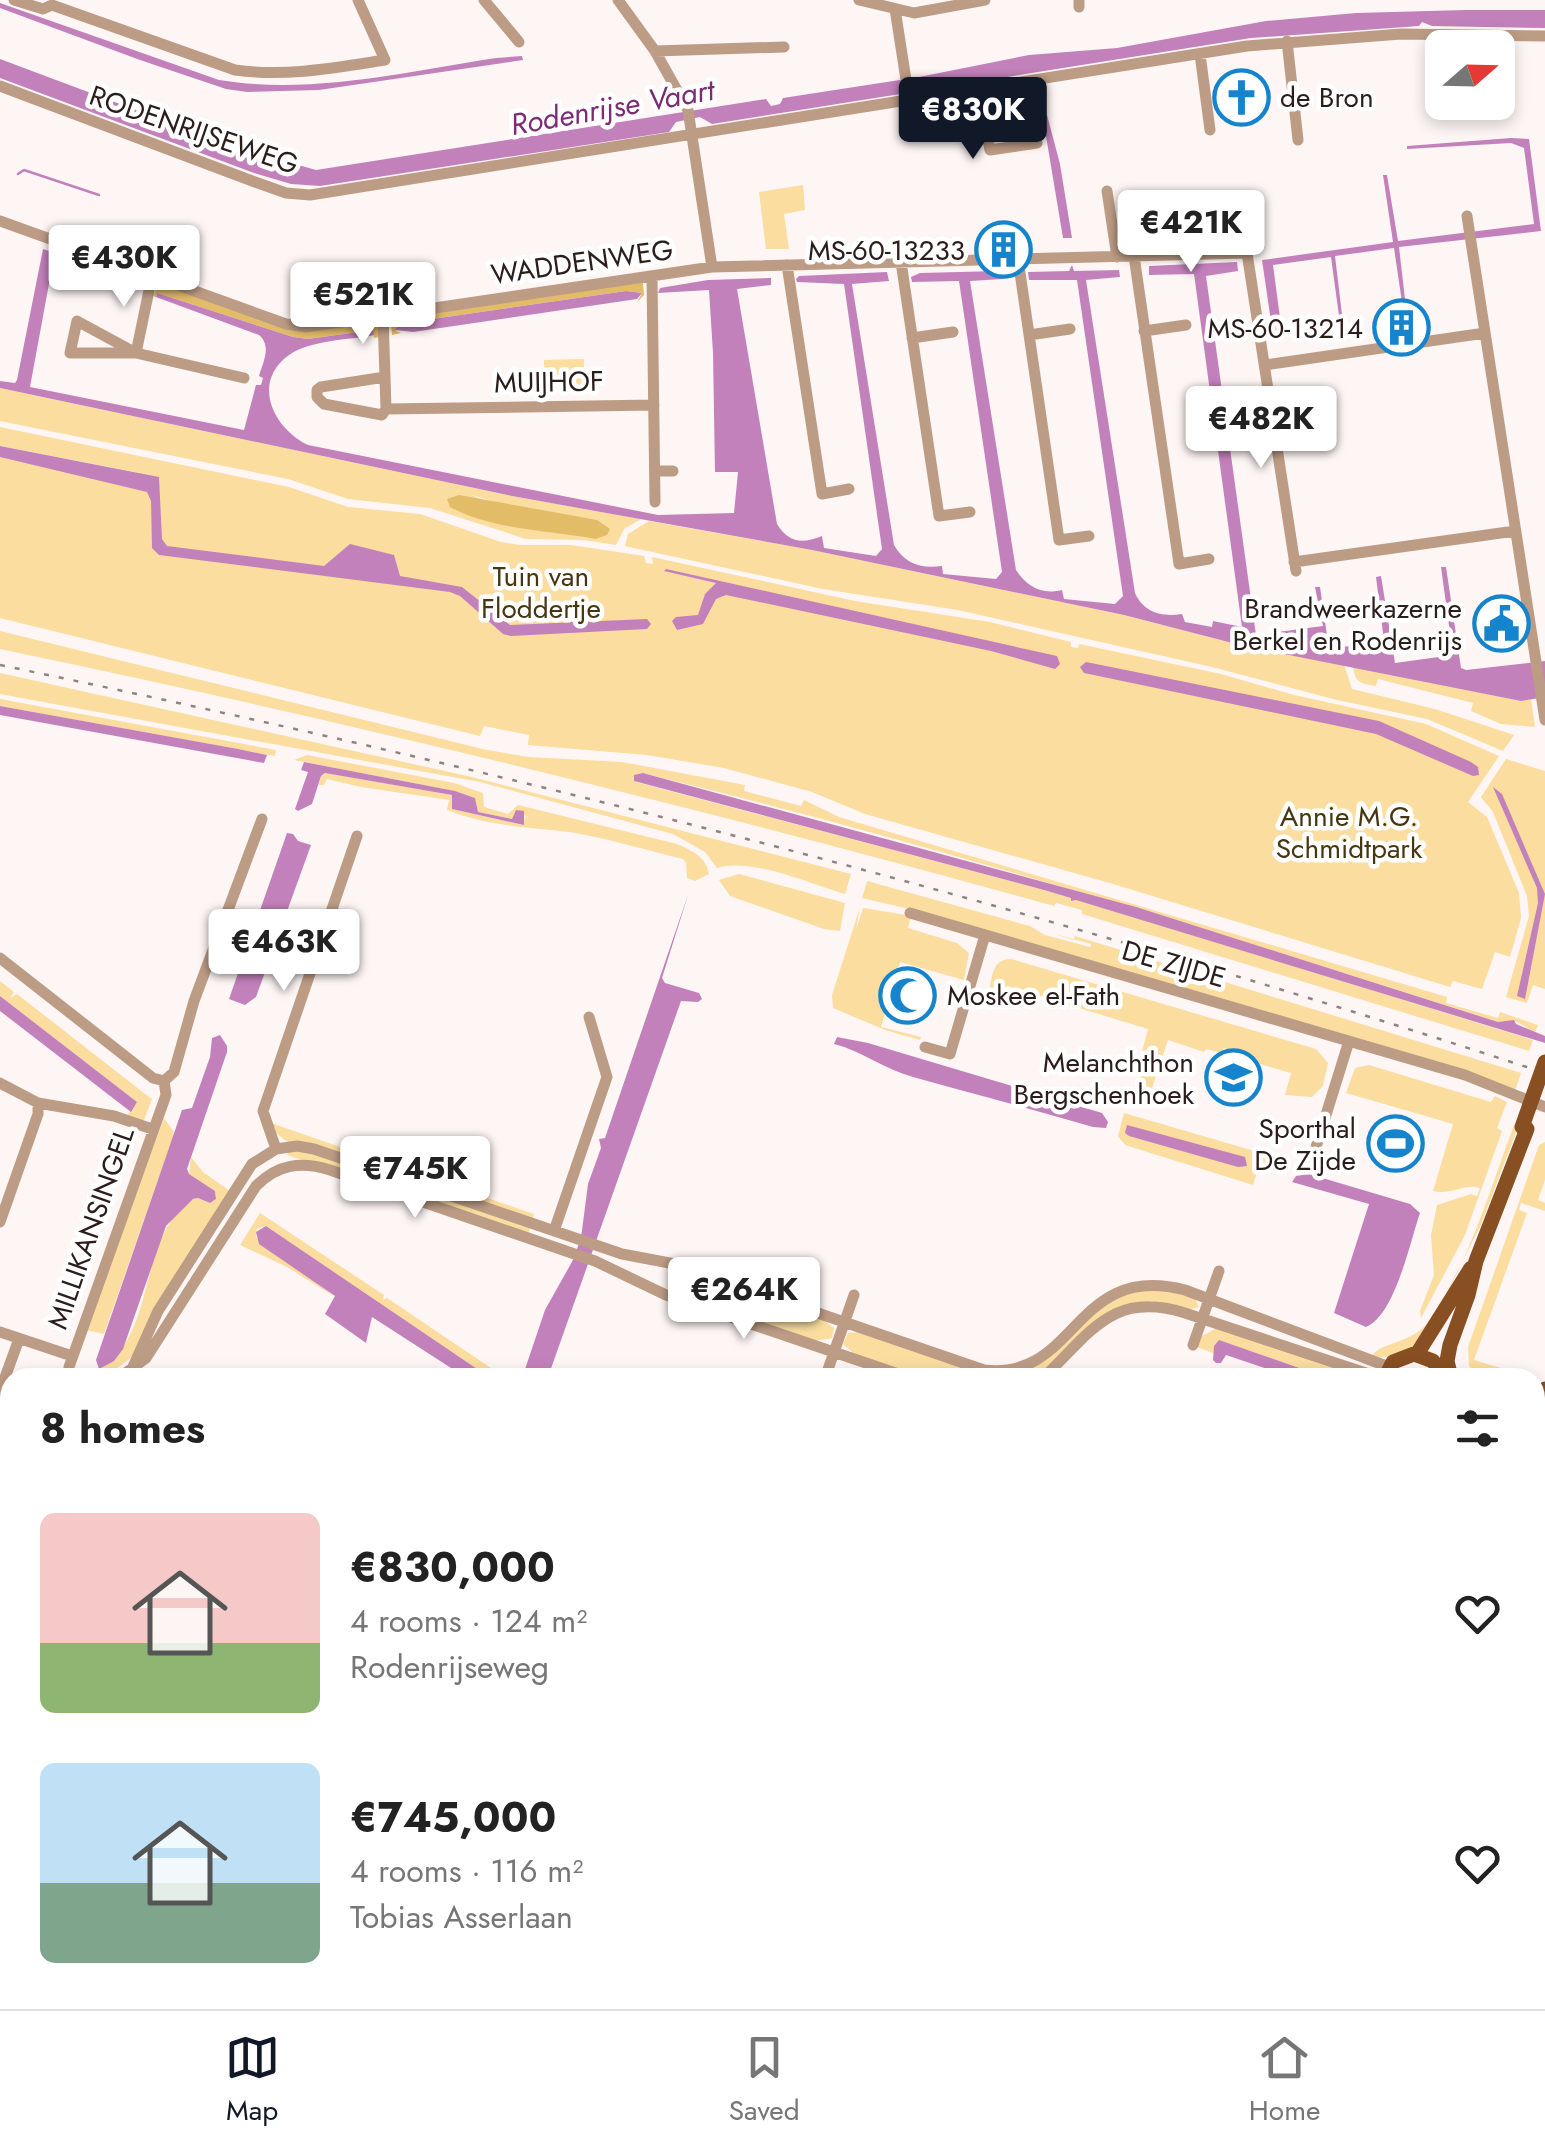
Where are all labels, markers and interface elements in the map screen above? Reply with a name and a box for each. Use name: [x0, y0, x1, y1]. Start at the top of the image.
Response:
north arrow: [1425, 30, 1515, 120]
map controls: [1425, 30, 1515, 120]
church icon: de Bron: [1211, 67, 1271, 127]
water label: Rodenrijse Vaart: [507, 68, 719, 146]
street label: RODENRIJSEWEG: [84, 75, 304, 185]
pin: €830K: [903, 77, 1043, 162]
place label: de Bron: [1280, 77, 1374, 118]
text: €830K: [921, 86, 1025, 132]
pin: €421K: [1121, 190, 1261, 275]
text: €421K: [1140, 199, 1242, 245]
building icon: MS-60-13233: [974, 220, 1034, 280]
pin: €430K: [54, 225, 194, 310]
street label: WADDENWEG: [488, 229, 676, 295]
place label: MS-60-13233: [808, 230, 965, 271]
text: €430K: [71, 234, 177, 280]
pin: €521K: [293, 262, 433, 347]
text: €521K: [312, 271, 414, 317]
building icon: MS-60-13214: [1372, 298, 1432, 358]
place label: MS-60-13214: [1208, 308, 1363, 349]
street label: MUIJHOF: [494, 361, 604, 403]
pin: €482K: [1191, 386, 1331, 471]
text: €482K: [1208, 395, 1314, 441]
park label: Tuin van Floddertje: [481, 556, 601, 629]
place label: Brandweerkazerne Berkel en Rodenrijs: [1232, 588, 1462, 661]
public building icon: Brandweerkazerne Berkel en Rodenrijs: [1471, 594, 1531, 654]
park label: Annie M.G. Schmidtpark: [1276, 796, 1423, 869]
pin: €463K: [214, 909, 354, 994]
text: €463K: [231, 918, 337, 964]
street label: DE ZIJDE: [1117, 930, 1231, 998]
mosque icon: Moskee el-Fath: [878, 965, 938, 1025]
place label: Moskee el-Fath: [947, 975, 1120, 1016]
place label: Melanchthon Bergschenhoek: [1014, 1042, 1195, 1115]
school or university icon: Melanchthon Bergschenhoek: [1203, 1048, 1263, 1108]
place label: Sporthal De Zijde: [1254, 1108, 1356, 1181]
sports icon: Sporthal De Zijde: [1365, 1114, 1425, 1174]
street label: MILLIKANSINGEL: [37, 1121, 145, 1335]
pin: €745K: [345, 1136, 485, 1221]
text: €745K: [362, 1145, 468, 1191]
pin: €264K: [674, 1257, 814, 1342]
text: €264K: [690, 1266, 798, 1312]
text: 8 homes: [40, 1398, 205, 1459]
icon: filters: [1450, 1401, 1505, 1456]
text: €830,000: [350, 1537, 555, 1598]
icon: home: [120, 1553, 240, 1673]
icon: heart: [1450, 1586, 1505, 1641]
text: 4 rooms · 124 m²: [350, 1598, 587, 1644]
text: Rodenrijseweg: [350, 1644, 549, 1690]
text: €745,000: [350, 1787, 556, 1848]
icon: home: [120, 1803, 240, 1923]
icon: heart: [1450, 1836, 1505, 1891]
text: 4 rooms · 116 m²: [350, 1848, 583, 1894]
text: Tobias Asserlaan: [350, 1894, 573, 1940]
tab: Map: [225, 2030, 280, 2131]
tab: Saved: [729, 2030, 800, 2131]
tab: Home: [1249, 2030, 1320, 2131]

